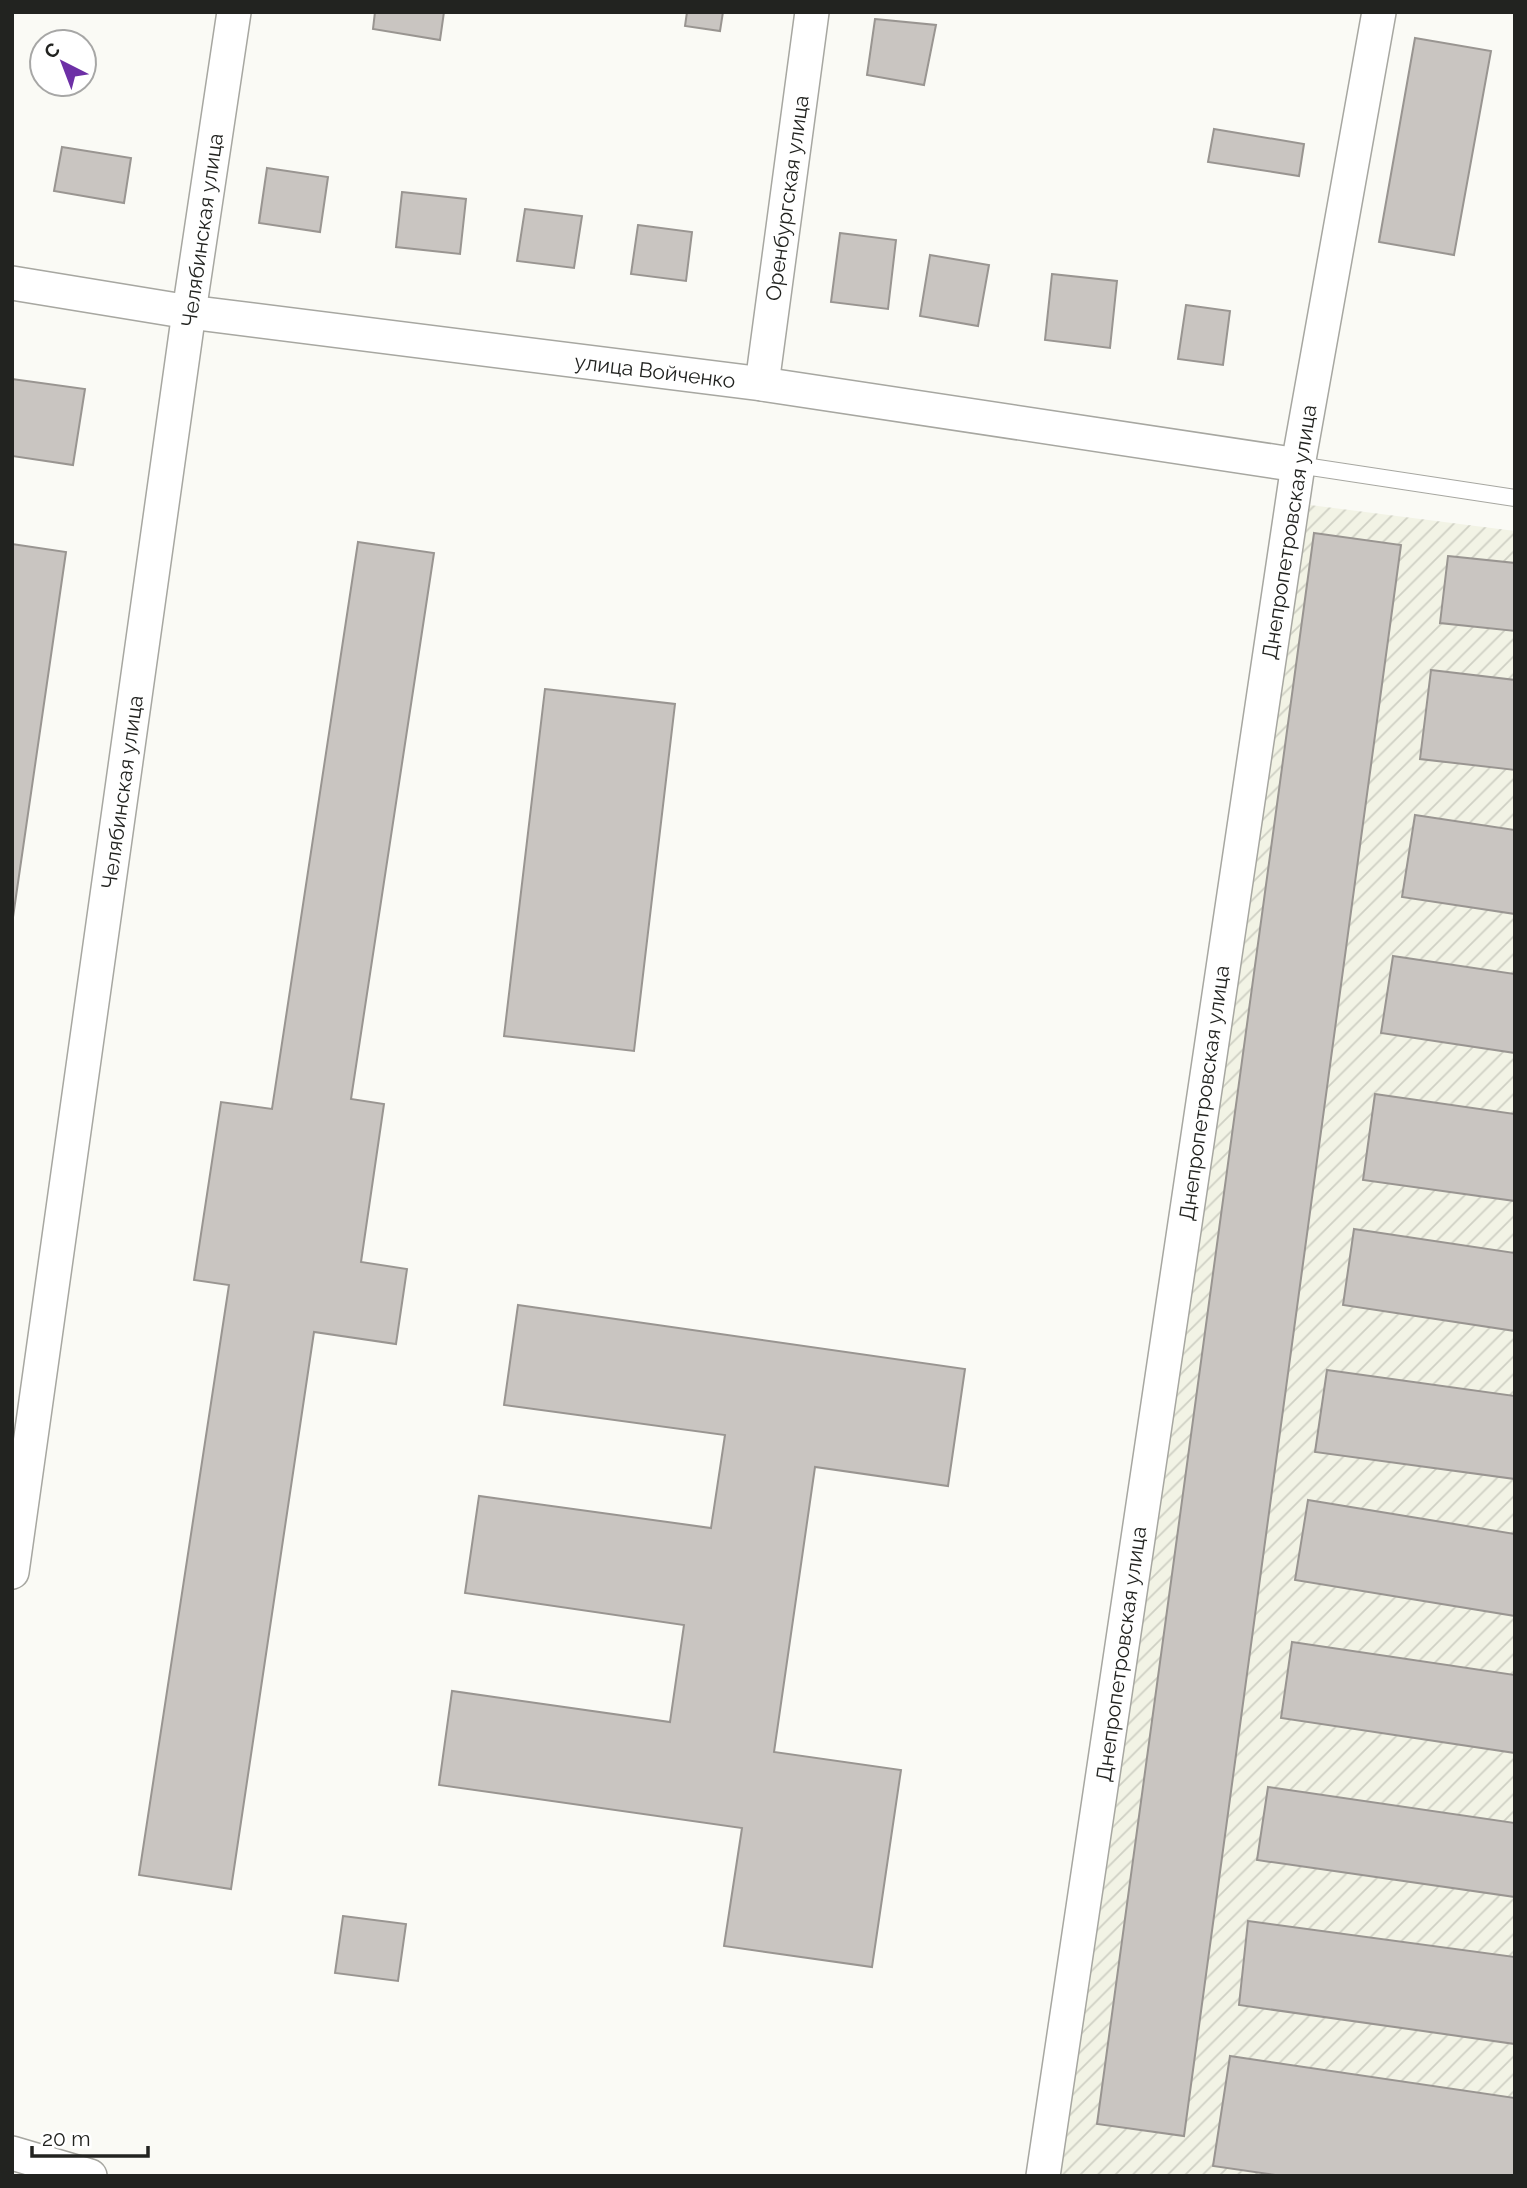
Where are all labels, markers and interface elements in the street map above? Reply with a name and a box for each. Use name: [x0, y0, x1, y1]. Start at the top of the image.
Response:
north arrow: [28, 28, 98, 98]
text: С: [39, 38, 64, 63]
street label: Оренбургская улица: [760, 94, 814, 302]
street label: Челябинская улица: [176, 132, 228, 328]
street label: улица Войченко: [573, 349, 737, 393]
street label: Днепропетровская улица: [1257, 403, 1321, 661]
street label: Челябинская улица: [96, 694, 148, 890]
street label: Днепропетровская улица: [1174, 964, 1234, 1222]
street label: Днепропетровская улица: [1091, 1525, 1151, 1783]
scale bar: [32, 2114, 147, 2158]
text: 20 m: [42, 2126, 90, 2151]

